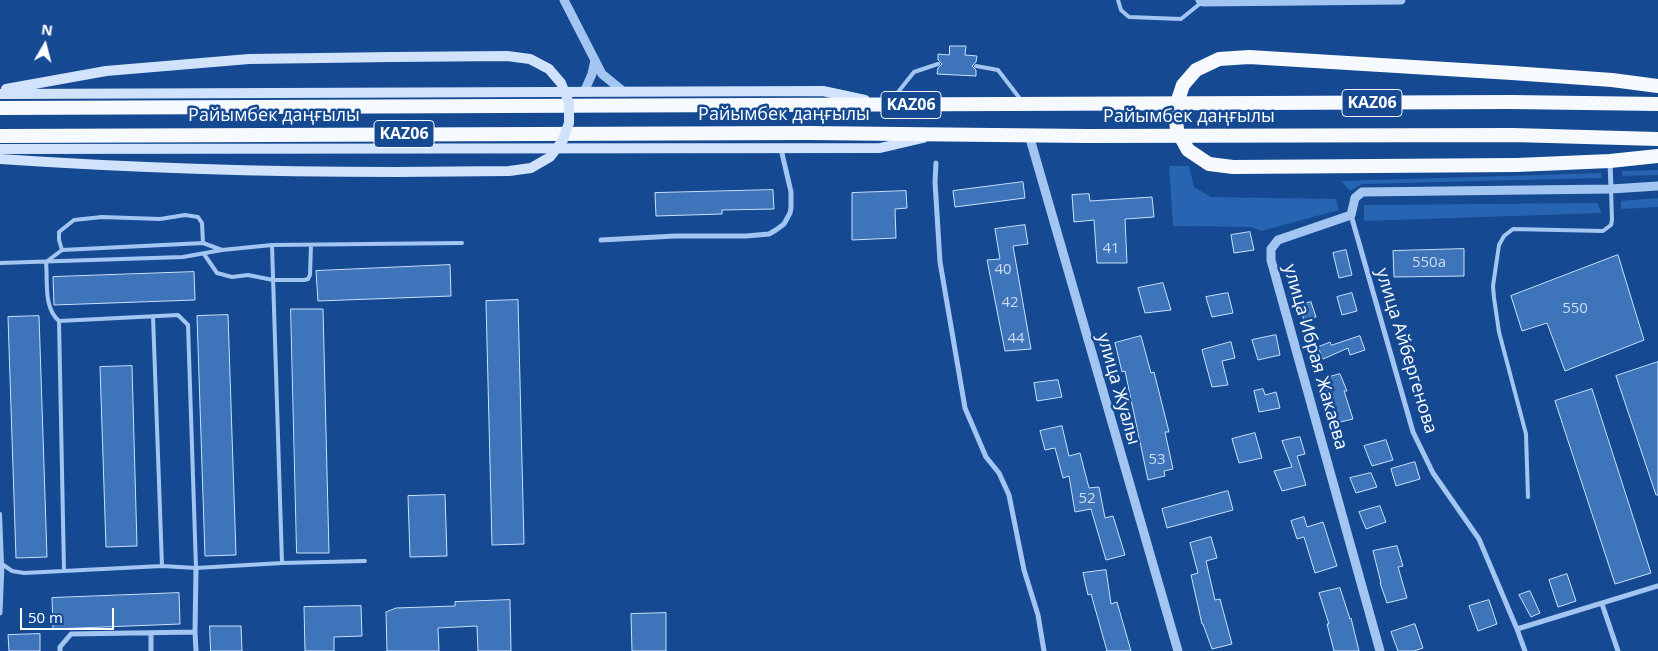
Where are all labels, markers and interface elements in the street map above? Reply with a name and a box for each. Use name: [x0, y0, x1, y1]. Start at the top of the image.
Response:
text: N: [40, 19, 54, 40]
north arrow: [20, 20, 70, 70]
road number: KАZ06: [1342, 90, 1402, 116]
road number: KАZ06: [881, 92, 941, 118]
street label: Райымбек даңғылы: [698, 104, 870, 126]
street label: Райымбек даңғылы: [188, 105, 360, 127]
street label: Райымбек даңғылы: [1103, 106, 1275, 128]
road number: KАZ06: [374, 120, 434, 148]
house number: 41: [1102, 240, 1120, 258]
house number: 550а: [1412, 254, 1446, 272]
house number: 40: [994, 261, 1012, 279]
street label: улица Ибрая Жакаева: [1278, 262, 1352, 452]
street label: улица Айбергенова: [1371, 266, 1441, 436]
house number: 42: [1001, 294, 1019, 312]
house number: 550: [1562, 300, 1588, 318]
house number: 44: [1007, 330, 1025, 348]
street label: улица Жуалы: [1092, 331, 1144, 447]
house number: 53: [1148, 451, 1166, 469]
house number: 52: [1078, 490, 1096, 508]
scale bar: [22, 598, 116, 630]
text: 50 m: [28, 607, 63, 627]

